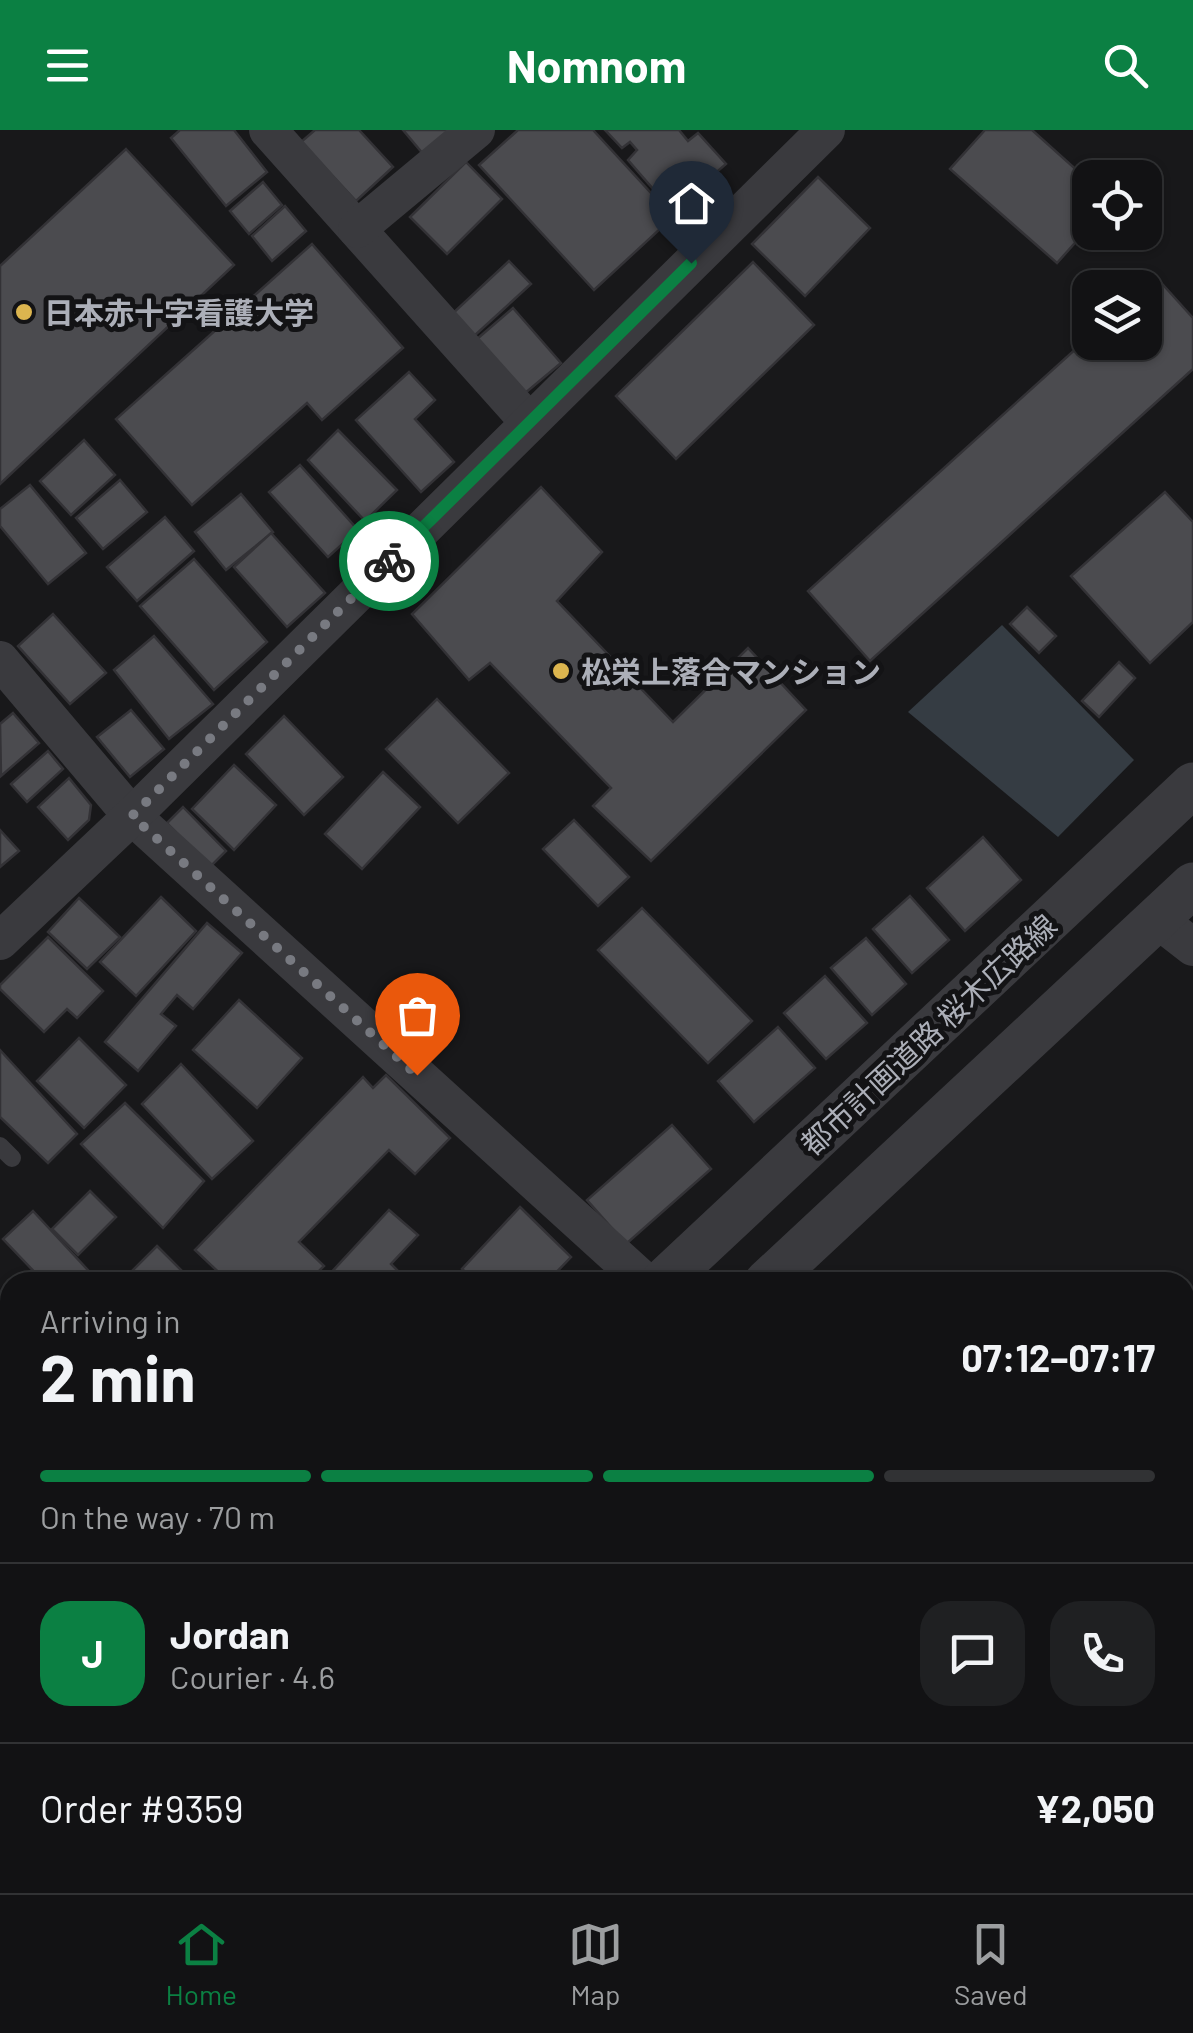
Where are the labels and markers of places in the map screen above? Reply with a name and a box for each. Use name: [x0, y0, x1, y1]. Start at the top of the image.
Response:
pin: [649, 161, 734, 264]
place label: 日本赤十字看護大学: [44, 294, 314, 330]
marker: 日本赤十字看護大学: [13, 301, 35, 323]
place label: 松栄上落合マンション: [581, 653, 881, 689]
marker: 松栄上落合マンション: [550, 660, 572, 682]
pin: [375, 973, 460, 1076]

